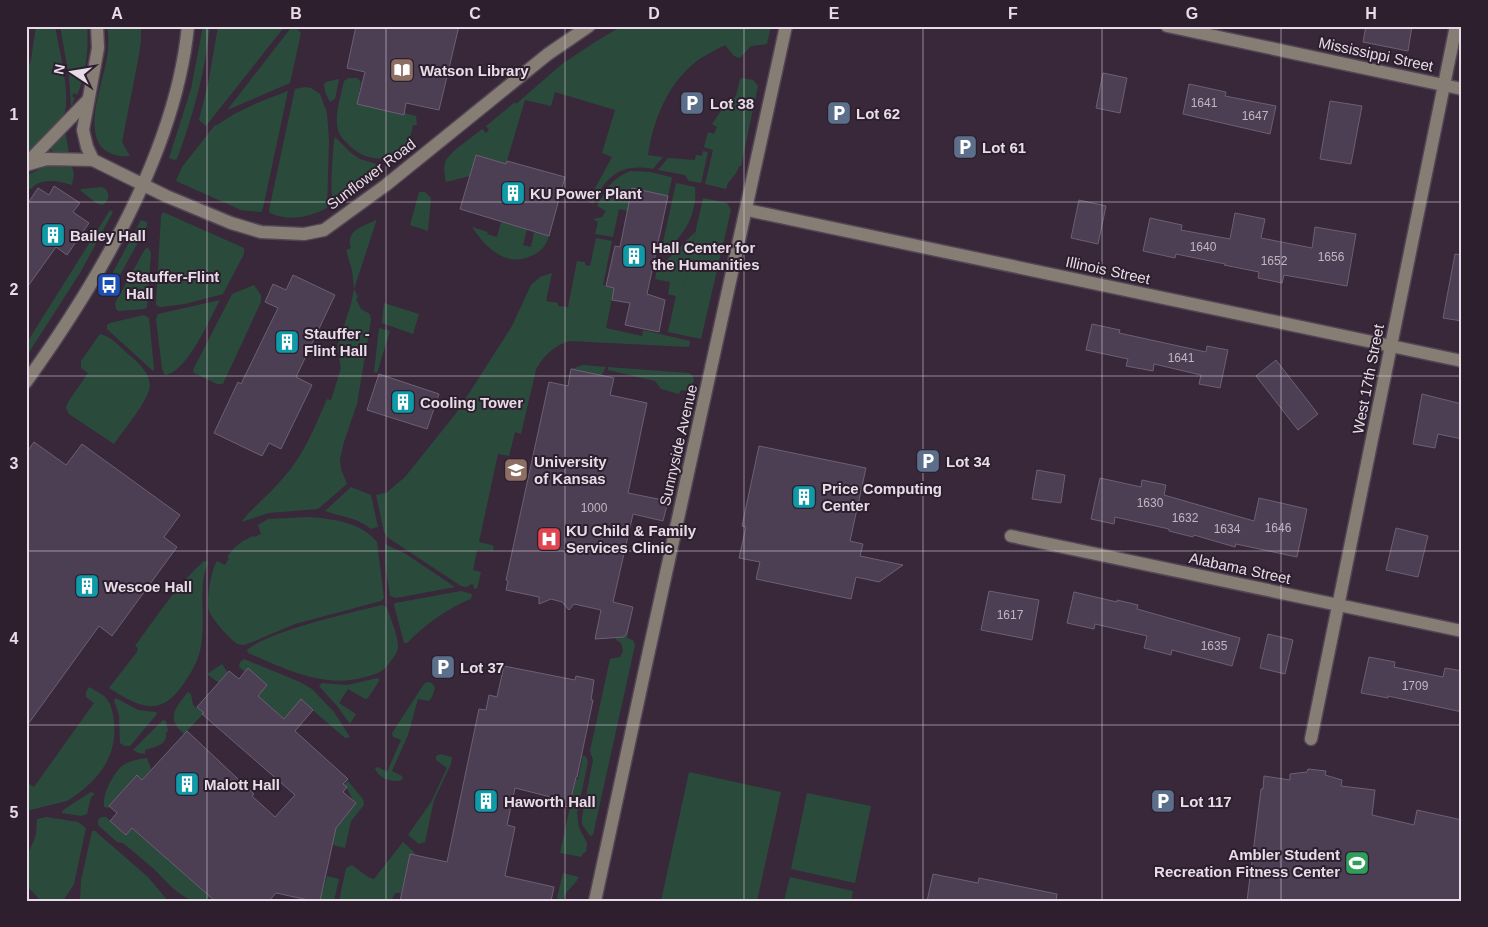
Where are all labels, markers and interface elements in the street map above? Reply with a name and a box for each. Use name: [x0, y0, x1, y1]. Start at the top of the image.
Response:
text: A: [111, 5, 123, 22]
text: B: [290, 5, 302, 22]
text: C: [469, 5, 481, 22]
text: D: [648, 5, 660, 22]
text: E: [829, 5, 840, 22]
text: F: [1008, 5, 1018, 22]
text: G: [1186, 5, 1198, 22]
text: H: [1365, 5, 1377, 22]
street label: Mississippi Street: [1317, 34, 1436, 75]
north arrow: [48, 48, 98, 98]
library icon: Watson Library: [389, 57, 415, 83]
place label: Watson Library: [420, 62, 529, 79]
text: N: [50, 63, 68, 76]
parking icon: Lot 38: [679, 90, 705, 116]
place label: Lot 38: [710, 95, 754, 112]
house number: 1641: [1191, 96, 1218, 110]
parking icon: Lot 62: [826, 100, 852, 126]
place label: Lot 62: [856, 105, 900, 122]
text: 1: [10, 106, 19, 123]
house number: 1647: [1242, 109, 1269, 123]
parking icon: Lot 61: [952, 134, 978, 160]
street label: Sunflower Road: [323, 135, 419, 213]
place label: Lot 61: [982, 139, 1026, 156]
building icon: KU Power Plant: [500, 180, 526, 206]
place label: KU Power Plant: [530, 185, 642, 202]
building icon: Bailey Hall: [40, 222, 66, 248]
place label: Bailey Hall: [70, 227, 146, 244]
place label: Hall Center for the Humanities: [652, 239, 760, 273]
house number: 1640: [1190, 240, 1217, 254]
building icon: Hall Center for the Humanities: [621, 243, 647, 269]
house number: 1656: [1318, 250, 1345, 264]
street label: Illinois Street: [1064, 253, 1153, 287]
house number: 1652: [1261, 254, 1288, 268]
place label: Stauffer-Flint Hall: [126, 268, 219, 302]
bus stop icon: Stauffer-Flint Hall: [96, 272, 122, 298]
text: 2: [10, 281, 19, 298]
street label: West 17th Street: [1349, 322, 1387, 435]
place label: Stauffer - Flint Hall: [304, 325, 370, 359]
building icon: Stauffer - Flint Hall: [274, 329, 300, 355]
house number: 1641: [1168, 351, 1195, 365]
street label: Sunnyside Avenue: [656, 383, 700, 507]
building icon: Cooling Tower: [390, 389, 416, 415]
place label: Cooling Tower: [420, 394, 523, 411]
parking icon: Lot 34: [915, 448, 941, 474]
place label: University of Kansas: [534, 453, 607, 487]
place label: Lot 34: [946, 453, 991, 470]
text: 3: [10, 455, 19, 472]
school or university icon: University of Kansas: [503, 457, 529, 483]
place label: Price Computing Center: [822, 480, 942, 514]
building icon: Price Computing Center: [791, 484, 817, 510]
house number: 1630: [1137, 496, 1164, 510]
house number: 1000: [581, 501, 608, 515]
house number: 1632: [1172, 511, 1199, 525]
house number: 1646: [1265, 521, 1292, 535]
place label: KU Child & Family Services Clinic: [566, 522, 697, 556]
house number: 1634: [1214, 522, 1241, 536]
hospital icon: KU Child & Family Services Clinic: [536, 526, 562, 552]
street label: Alabama Street: [1188, 549, 1293, 587]
building icon: Wescoe Hall: [74, 573, 100, 599]
place label: Wescoe Hall: [104, 578, 192, 595]
house number: 1617: [997, 608, 1024, 622]
text: 4: [10, 630, 19, 647]
house number: 1635: [1201, 639, 1228, 653]
parking icon: Lot 37: [430, 654, 456, 680]
place label: Lot 37: [460, 659, 504, 676]
house number: 1709: [1402, 679, 1429, 693]
building icon: Malott Hall: [174, 771, 200, 797]
place label: Malott Hall: [204, 776, 280, 793]
building icon: Haworth Hall: [473, 788, 499, 814]
parking icon: Lot 117: [1150, 788, 1176, 814]
place label: Haworth Hall: [504, 793, 596, 810]
place label: Lot 117: [1180, 793, 1232, 810]
text: 5: [10, 804, 19, 821]
place label: Ambler Student Recreation Fitness Center: [1154, 846, 1340, 880]
sports icon: Ambler Student Recreation Fitness Center: [1344, 850, 1370, 876]

